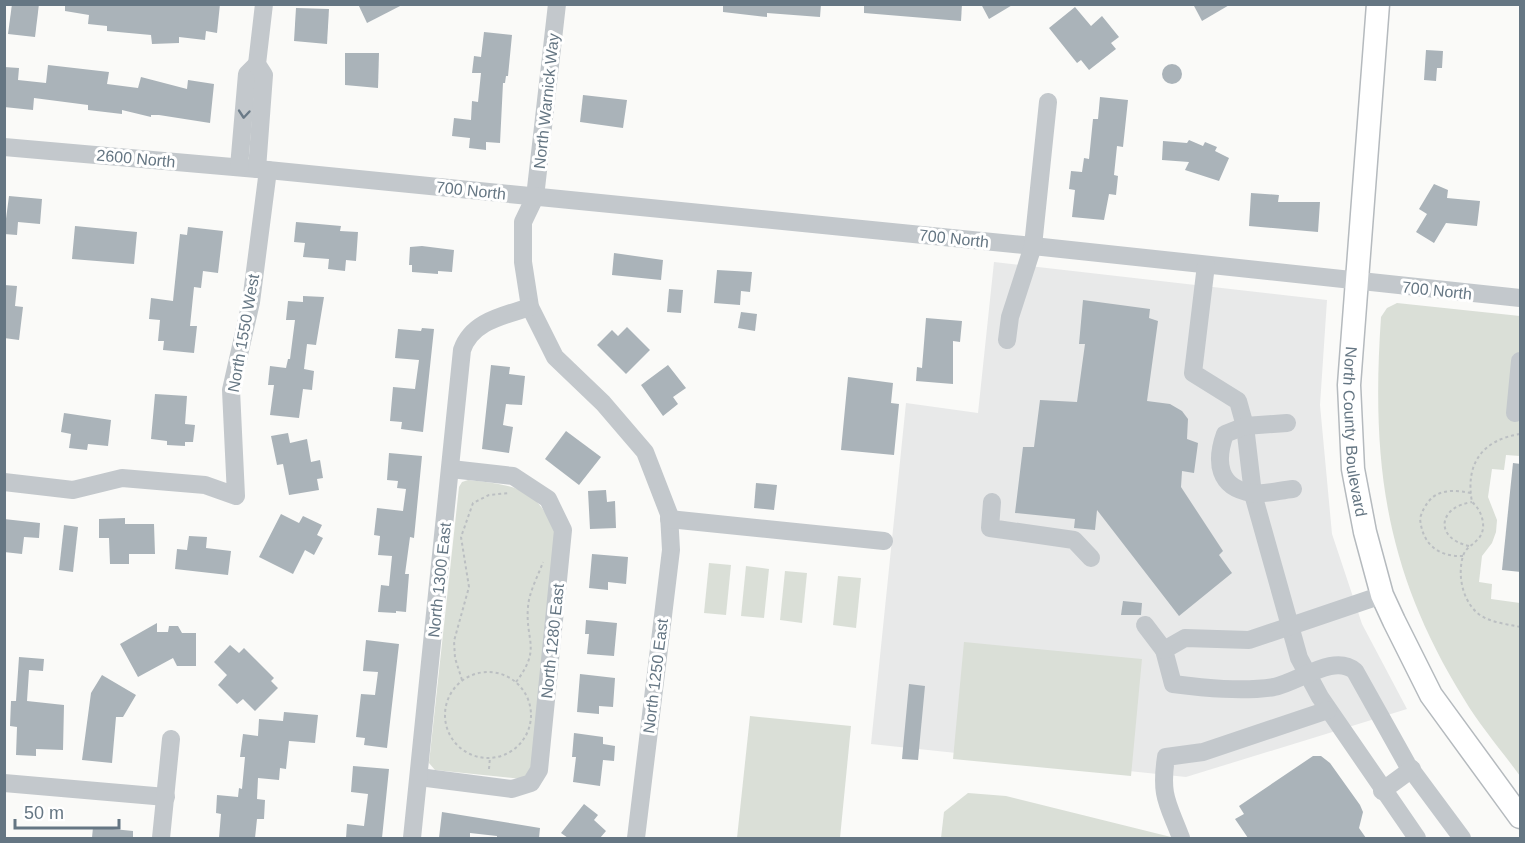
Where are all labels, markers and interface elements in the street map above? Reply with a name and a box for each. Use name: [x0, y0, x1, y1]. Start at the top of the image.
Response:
street label: North Warnick Way: [531, 32, 562, 170]
one-way arrow: [238, 109, 251, 118]
street label: 2600 North: [96, 147, 176, 170]
street label: 700 North: [435, 178, 507, 203]
street label: 700 North: [918, 226, 990, 251]
street label: North 1550 West: [225, 272, 262, 394]
street label: 700 North: [1401, 278, 1473, 303]
street label: North County Boulevard: [1340, 346, 1370, 518]
street label: North 1300 East: [425, 521, 454, 638]
street label: North 1280 East: [538, 582, 567, 699]
street label: North 1250 East: [640, 617, 671, 734]
scale bar: [15, 792, 118, 830]
text: 50 m: [24, 803, 64, 823]

